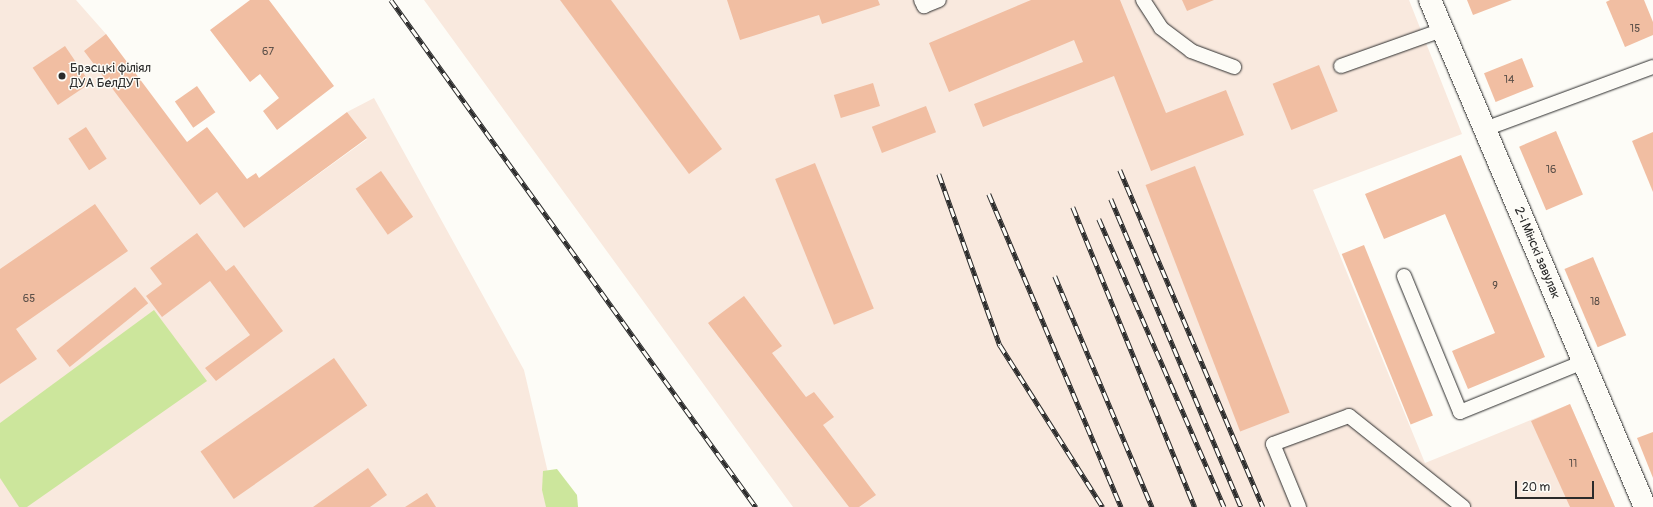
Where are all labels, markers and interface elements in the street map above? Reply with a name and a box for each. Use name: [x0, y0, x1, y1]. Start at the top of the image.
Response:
house number: 15: [1630, 22, 1640, 36]
house number: 67: [262, 45, 274, 59]
place label: Брэсцкі філіял ДУА БелДУТ: [70, 61, 151, 92]
marker: Брэсцкі філіял ДУА БелДУТ: [57, 71, 67, 81]
house number: 14: [1504, 73, 1514, 87]
house number: 16: [1546, 163, 1556, 177]
street label: 2-і Мінскі завулак: [1511, 205, 1563, 301]
house number: 9: [1492, 279, 1498, 293]
house number: 65: [23, 292, 35, 306]
house number: 18: [1590, 295, 1600, 309]
house number: 11: [1569, 457, 1577, 471]
scale bar: [1517, 473, 1596, 499]
text: 20 m: [1522, 480, 1550, 495]

